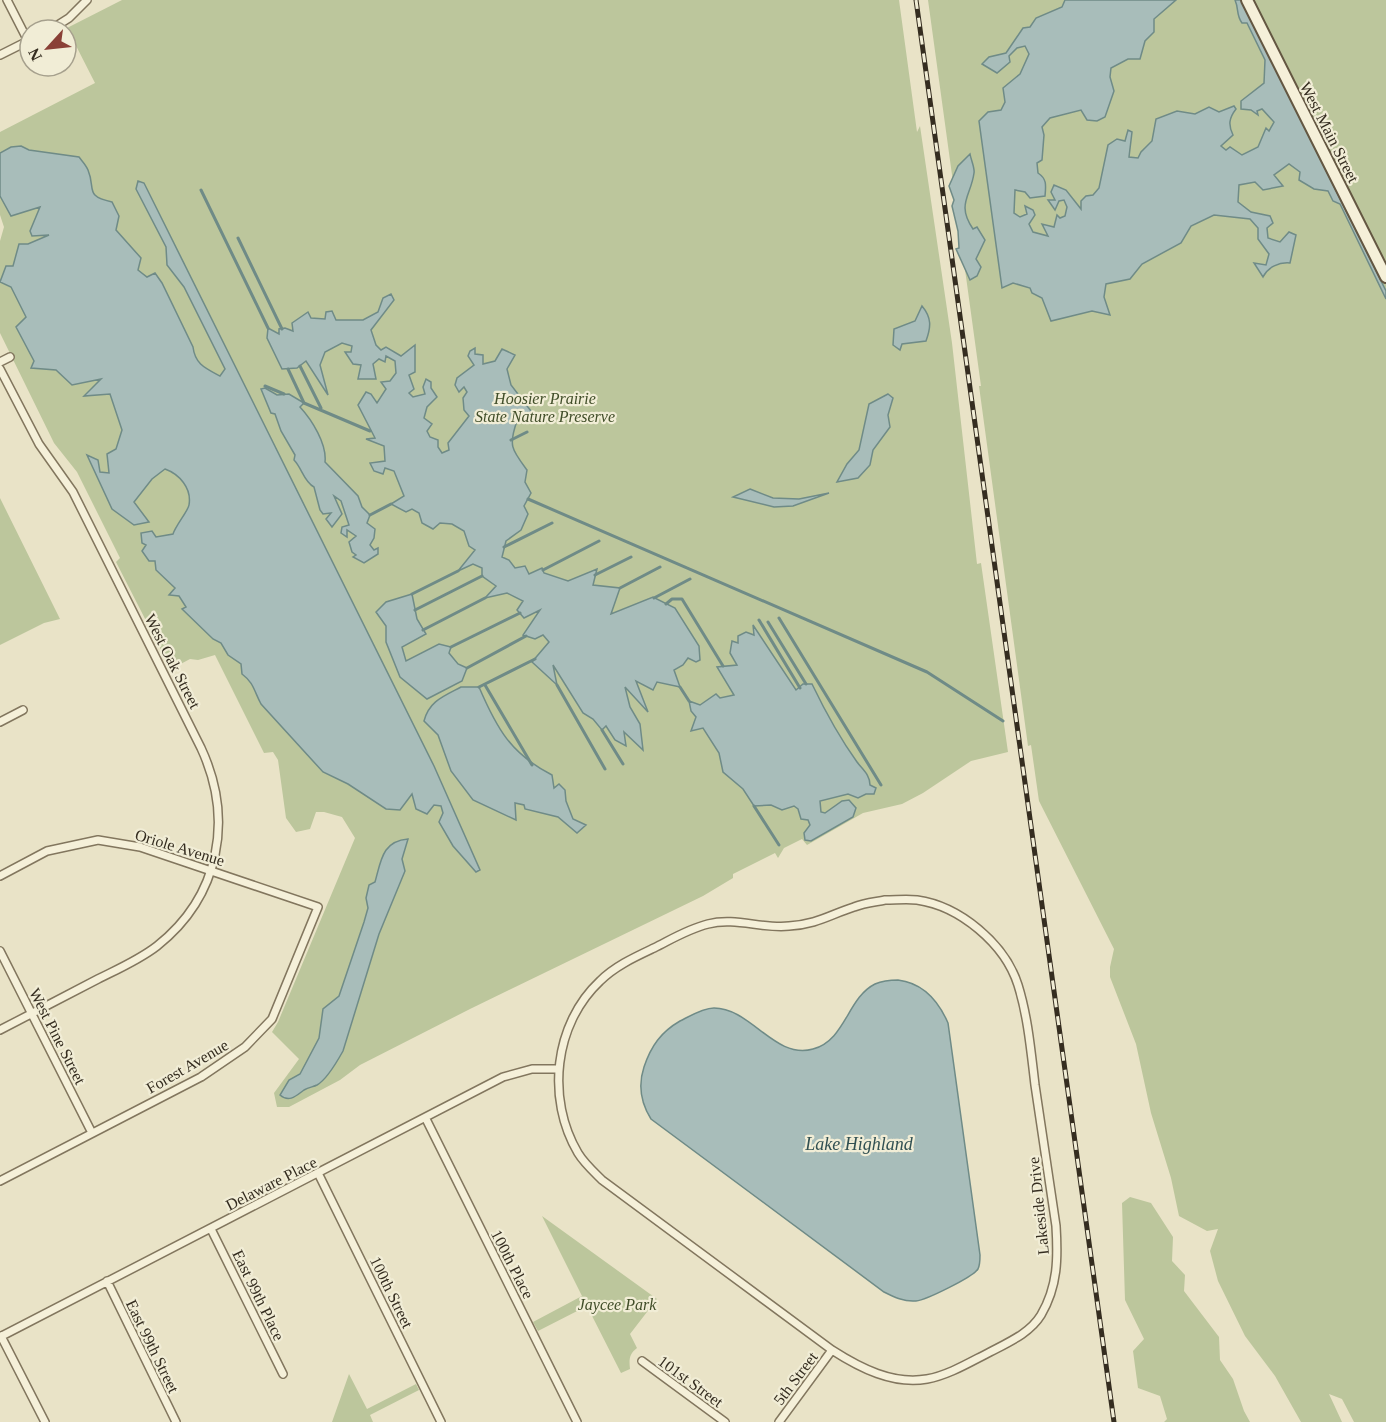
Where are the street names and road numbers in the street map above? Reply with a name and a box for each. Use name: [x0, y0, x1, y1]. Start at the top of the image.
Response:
street label: West Main Street: [1297, 79, 1363, 186]
street label: West Oak Street: [141, 611, 204, 712]
street label: Oriole Avenue: [133, 826, 227, 869]
street label: West Pine Street: [26, 985, 89, 1088]
street label: Forest Avenue: [143, 1036, 231, 1097]
street label: Delaware Place: [223, 1153, 320, 1214]
street label: Lakeside Drive: [1025, 1156, 1052, 1256]
street label: 100th Place: [488, 1227, 537, 1302]
street label: East 99th Place: [229, 1247, 288, 1343]
street label: 100th Street: [367, 1254, 416, 1331]
street label: East 99th Street: [123, 1297, 183, 1396]
street label: 5th Street: [770, 1348, 821, 1408]
street label: 101st Street: [655, 1352, 727, 1411]

